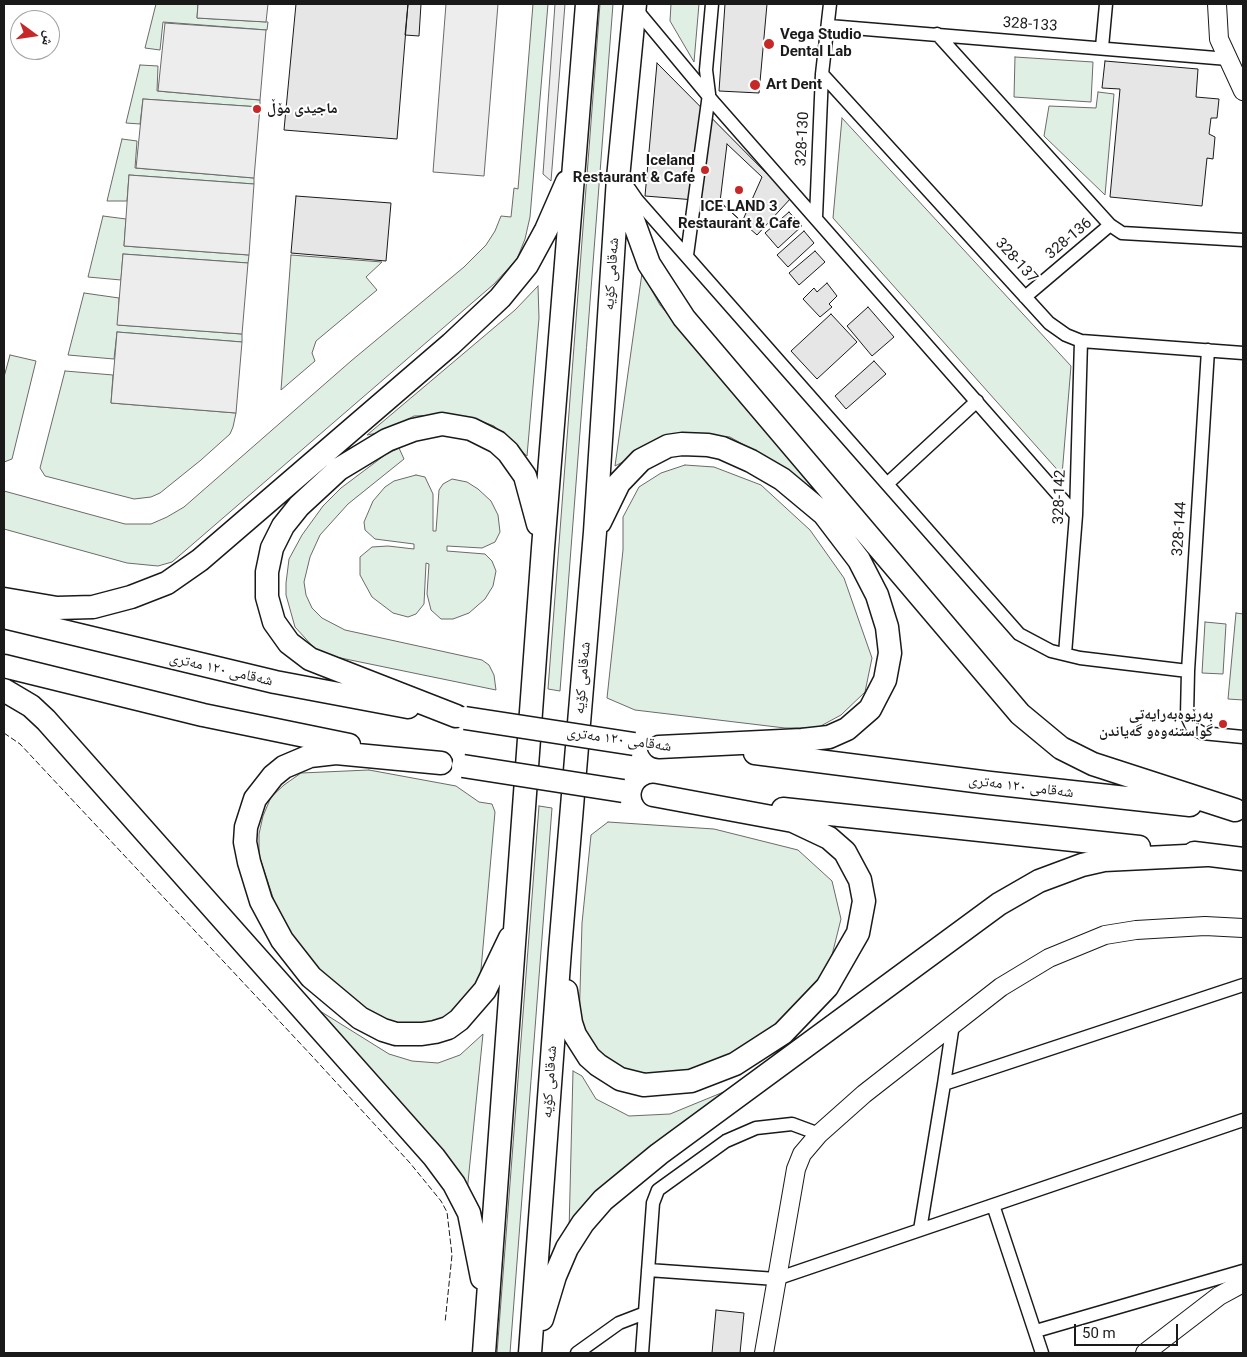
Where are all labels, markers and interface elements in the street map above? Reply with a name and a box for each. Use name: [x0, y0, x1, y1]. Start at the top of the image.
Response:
north arrow: [10, 10, 60, 60]
street label: 328-133: [1002, 14, 1058, 36]
place label: Vega Studio Dental Lab: [780, 26, 861, 61]
text: ش: [39, 29, 58, 48]
marker: Vega Studio Dental Lab: [762, 37, 776, 51]
place label: Art Dent: [766, 76, 822, 94]
marker: Art Dent: [748, 78, 762, 92]
place label: ماجیدی مۆڵ: [267, 100, 338, 118]
marker: ماجیدی مۆڵ: [251, 103, 263, 115]
street label: 328-130: [793, 111, 813, 167]
place label: Iceland Restaurant & Cafe: [573, 152, 695, 187]
marker: Iceland Restaurant & Cafe: [699, 164, 711, 176]
marker: ICE LAND 3 Restaurant & Cafe: [733, 184, 745, 196]
place label: ICE LAND 3 Restaurant & Cafe: [678, 198, 800, 233]
street label: 328-136: [1042, 215, 1096, 263]
street label: 328-137: [991, 235, 1041, 287]
street label: شەقامی کۆیە: [600, 237, 624, 311]
street label: 328-142: [1050, 469, 1070, 525]
street label: 328-144: [1169, 501, 1191, 557]
street label: شەقامی کۆیە: [571, 641, 595, 715]
street label: شەقامی ١٢٠ مەتری: [168, 649, 274, 691]
place label: بەڕێوەبەرایەتی گواستنەوەو گەیاندن: [1099, 706, 1213, 741]
marker: بەڕێوەبەرایەتی گواستنەوەو گەیاندن: [1217, 718, 1229, 730]
street label: شەقامی ١٢٠ مەتری: [565, 724, 673, 756]
street label: شەقامی ١٢٠ مەتری: [967, 772, 1075, 802]
street label: شەقامی کۆیە: [538, 1045, 562, 1119]
scale bar: [1077, 1314, 1181, 1346]
text: 50 m: [1082, 1324, 1116, 1342]

